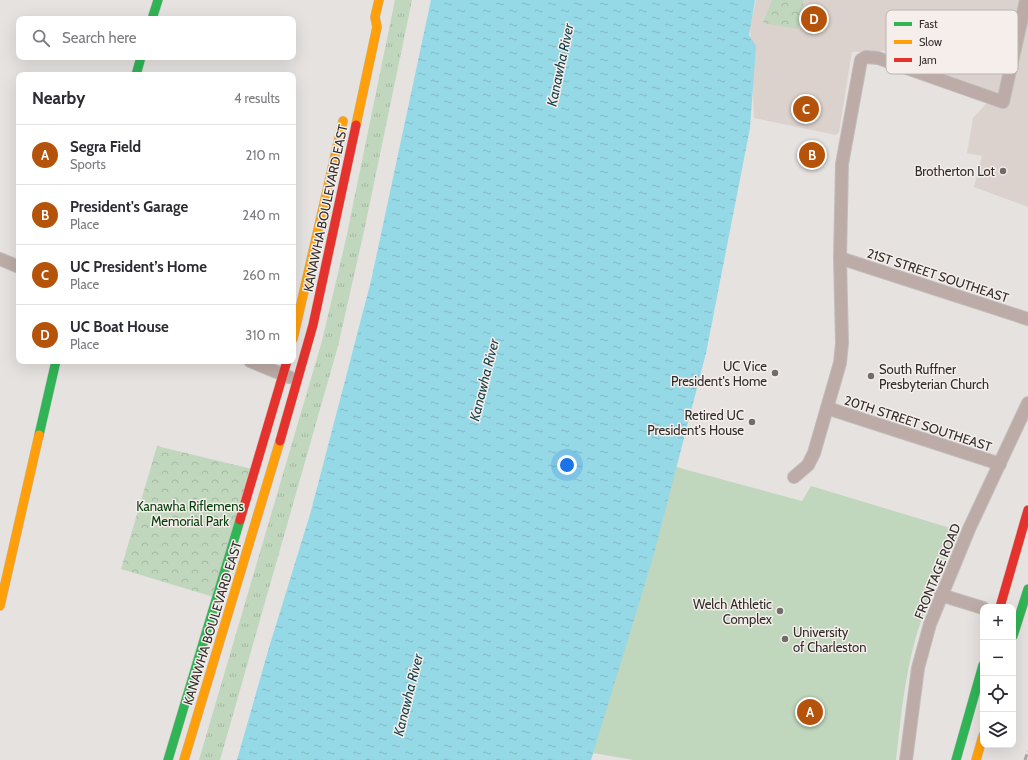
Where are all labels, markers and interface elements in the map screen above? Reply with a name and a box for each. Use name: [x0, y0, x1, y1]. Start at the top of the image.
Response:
pin: D: [801, 4, 827, 34]
legend: [886, 10, 1018, 74]
search box: [16, 16, 296, 60]
text: Fast: [919, 17, 938, 31]
water label: Kanawha River: [542, 21, 578, 108]
icon: search: [30, 27, 52, 49]
text: Search here: [62, 29, 137, 47]
text: Slow: [919, 35, 942, 49]
text: Jam: [918, 53, 937, 67]
text: Nearby: [32, 88, 85, 108]
text: 4 results: [234, 90, 280, 106]
pin: C: [793, 94, 819, 124]
street label: KANAWHA BOULEVARD EAST: [299, 123, 351, 293]
text: Segra Field: [70, 138, 141, 156]
pin: B: [799, 140, 825, 170]
text: A: [41, 147, 49, 163]
text: 210 m: [246, 147, 280, 163]
text: Sports: [70, 156, 106, 172]
place label: Brotherton Lot: [915, 163, 996, 179]
marker: Brotherton Lot: [998, 166, 1008, 176]
text: President's Garage: [70, 198, 188, 216]
text: B: [41, 207, 49, 223]
text: 240 m: [242, 207, 280, 223]
text: Place: [70, 216, 99, 232]
street label: 21ST STREET SOUTHEAST: [865, 245, 1011, 305]
text: UC President’s Home: [70, 258, 207, 276]
text: C: [41, 267, 49, 283]
text: 260 m: [242, 267, 280, 283]
text: Place: [70, 276, 99, 292]
text: UC Boat House: [70, 318, 169, 336]
text: D: [40, 327, 50, 343]
text: 310 m: [245, 327, 280, 343]
text: Place: [70, 336, 99, 352]
water label: Kanawha River: [465, 336, 503, 423]
place label: UC Vice President's Home: [671, 358, 767, 389]
place label: South Ruffner Presbyterian Church: [879, 361, 989, 392]
marker: UC Vice President's Home: [770, 368, 780, 378]
marker: South Ruffner Presbyterian Church: [866, 371, 876, 381]
street label: 20TH STREET SOUTHEAST: [842, 392, 994, 454]
place label: Retired UC President's House: [647, 407, 744, 438]
marker: Retired UC President's House: [747, 417, 757, 427]
your location: [557, 455, 577, 475]
park label: Kanawha Riflemens Memorial Park: [136, 498, 244, 529]
street label: FRONTAGE ROAD: [910, 521, 964, 621]
street label: KANAWHA BOULEVARD EAST: [179, 539, 245, 707]
place label: Welch Athletic Complex: [693, 596, 773, 627]
map controls: [980, 604, 1016, 748]
button: +: [980, 604, 1016, 640]
marker: Welch Athletic Complex: [775, 606, 785, 616]
place label: University of Charleston: [793, 624, 867, 655]
marker: University of Charleston: [780, 634, 790, 644]
button: −: [980, 640, 1016, 676]
water label: Kanawha River: [389, 651, 427, 738]
button: locate: [980, 676, 1016, 712]
pin: A: [797, 697, 823, 727]
button: layers: [980, 712, 1016, 748]

